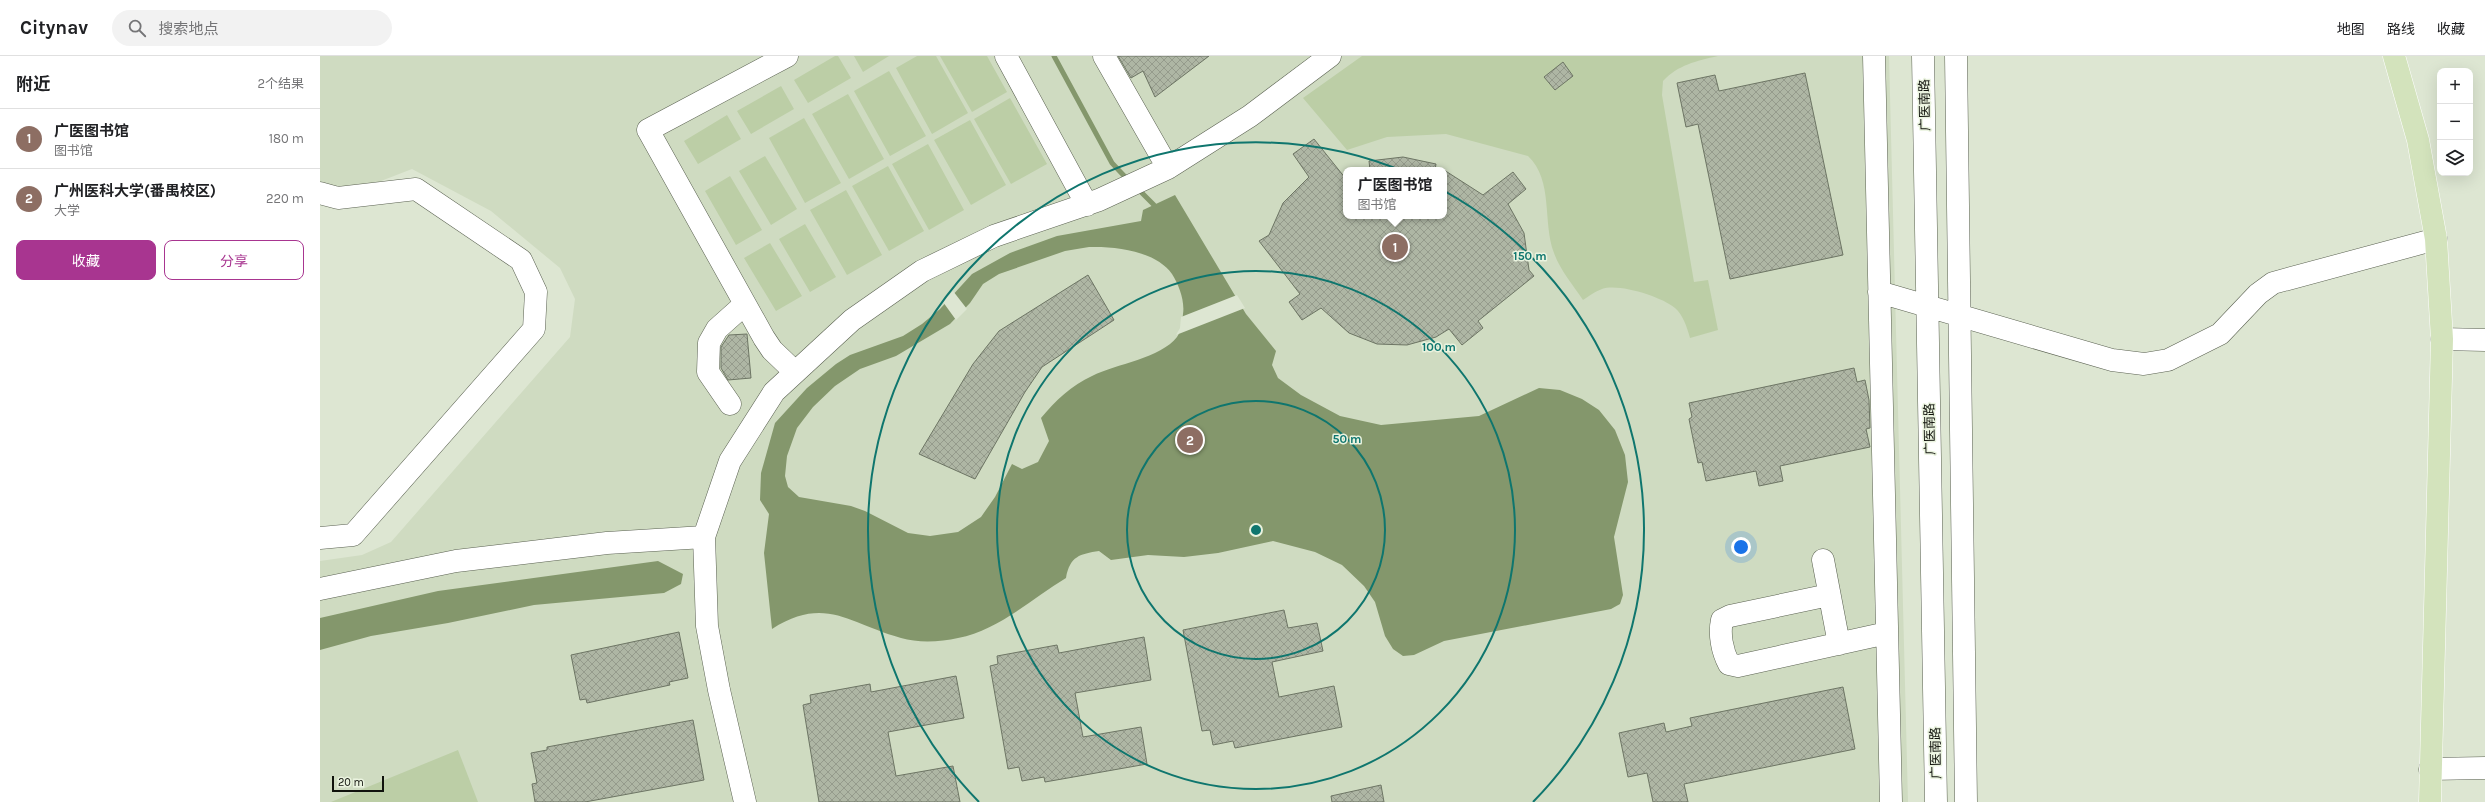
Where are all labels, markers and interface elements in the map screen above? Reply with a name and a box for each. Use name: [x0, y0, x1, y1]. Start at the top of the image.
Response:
search box: [112, 10, 392, 46]
text: Citynav: [20, 17, 88, 39]
icon: search: [126, 17, 148, 39]
text: 搜索地点: [158, 20, 218, 38]
text: 地图: [2337, 21, 2365, 38]
text: 路线: [2387, 21, 2415, 38]
text: 收藏: [2437, 21, 2465, 38]
map controls: [2437, 68, 2473, 176]
button: +: [2437, 68, 2473, 104]
text: 附近: [16, 74, 50, 94]
text: 2个结果: [257, 76, 304, 91]
street label: 广医南路: [1917, 79, 1932, 131]
button: −: [2437, 104, 2473, 140]
text: 广医图书馆: [54, 122, 129, 140]
text: 1: [27, 131, 31, 146]
text: 180 m: [269, 131, 304, 146]
button: layers: [2437, 140, 2473, 176]
text: 图书馆: [54, 143, 93, 158]
popup: [1343, 167, 1447, 219]
text: 广医图书馆: [1357, 176, 1433, 194]
text: 广州医科大学(番禺校区): [54, 182, 216, 200]
text: 2: [25, 191, 33, 206]
text: 220 m: [266, 191, 304, 206]
text: 图书馆: [1357, 197, 1397, 212]
text: 大学: [54, 203, 80, 218]
pin: 1: [1382, 232, 1408, 262]
button: 收藏: [16, 240, 156, 280]
button: 分享: [164, 240, 304, 280]
text: 150 m: [1513, 249, 1547, 263]
text: 100 m: [1422, 340, 1456, 354]
street label: 广医南路: [1922, 403, 1937, 455]
pin: 2: [1177, 425, 1203, 455]
text: 50 m: [1333, 432, 1362, 446]
centre of rings: [1249, 523, 1263, 537]
your location: [1731, 537, 1751, 557]
street label: 广医南路: [1928, 727, 1943, 779]
scale bar: [332, 774, 384, 793]
text: 20 m: [338, 776, 364, 789]

